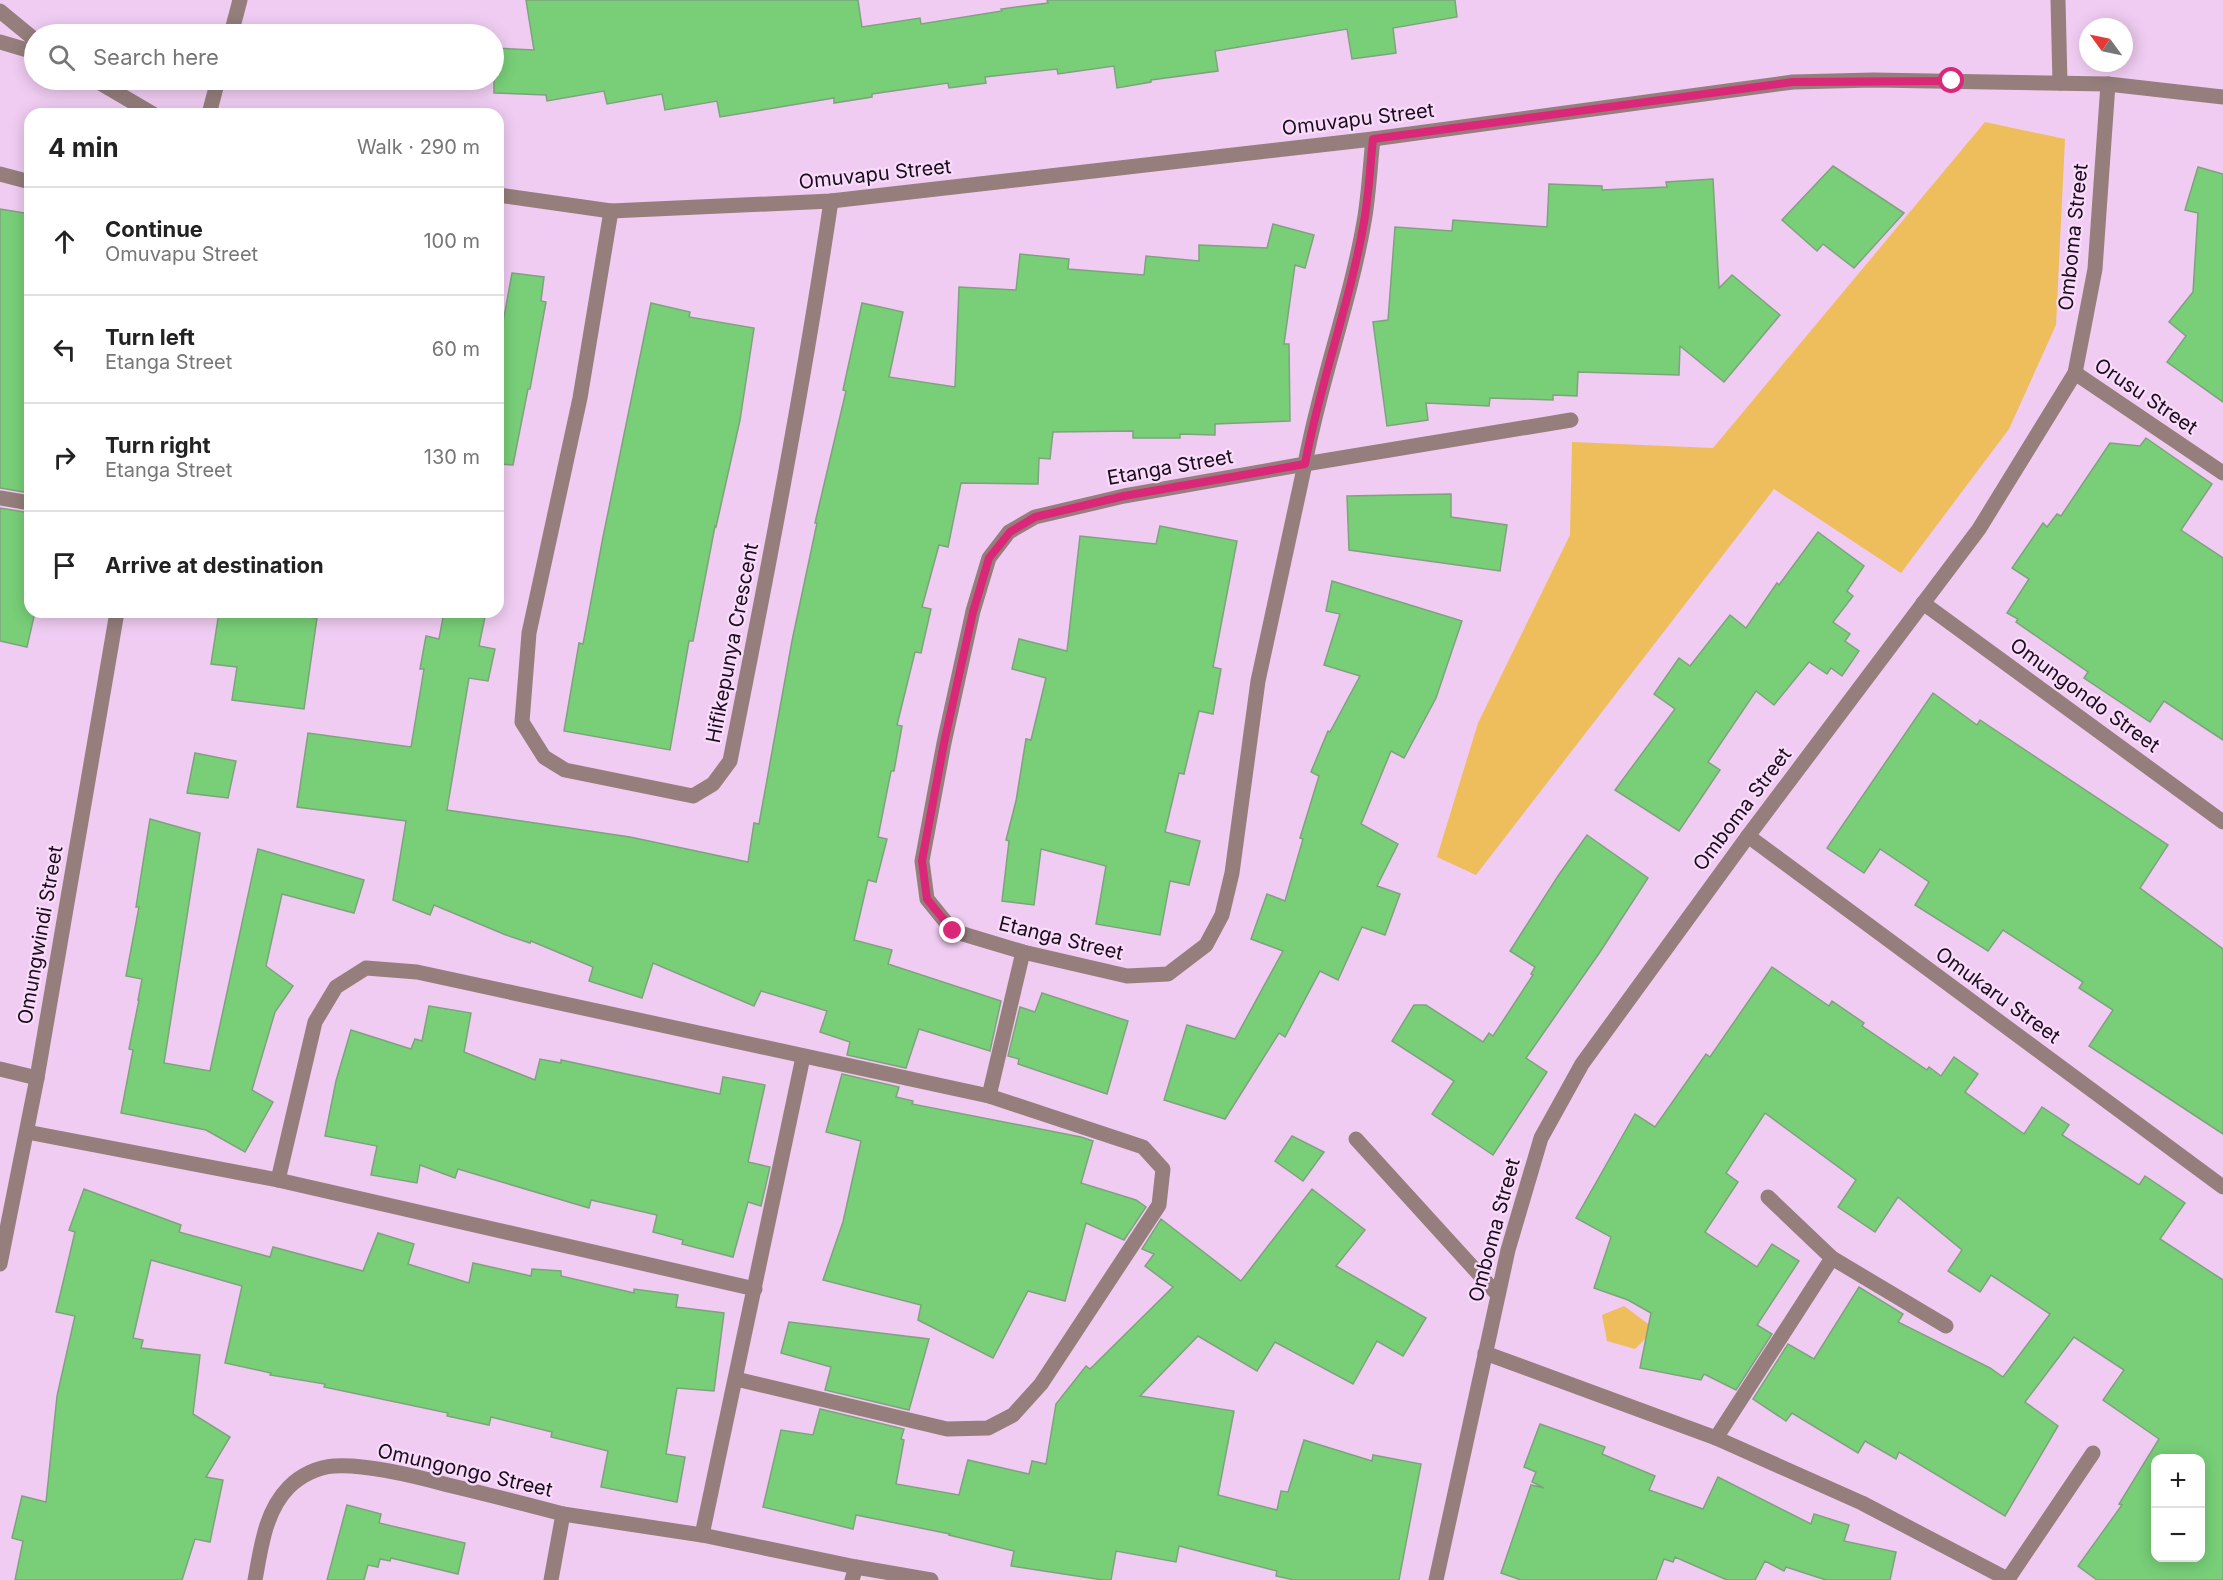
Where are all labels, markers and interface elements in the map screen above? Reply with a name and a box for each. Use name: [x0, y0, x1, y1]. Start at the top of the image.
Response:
north arrow: [2079, 18, 2133, 72]
search box: [24, 24, 504, 90]
icon: search: [45, 41, 78, 74]
text: Search here: [93, 44, 219, 70]
route start: [1938, 67, 1964, 93]
street label: Omuvapu Street: [1281, 98, 1436, 140]
text: 4 min: [48, 132, 119, 163]
text: Walk · 290 m: [357, 135, 480, 159]
street label: Omuvapu Street: [798, 154, 953, 194]
street label: Omboma Street: [2053, 162, 2093, 312]
text: Continue: [105, 216, 203, 242]
icon: ahead: [48, 225, 81, 258]
text: 100 m: [423, 229, 480, 253]
text: Omuvapu Street: [105, 242, 258, 266]
text: Turn left: [105, 324, 195, 350]
icon: left: [48, 333, 81, 366]
text: 60 m: [432, 337, 480, 361]
text: Etanga Street: [105, 350, 232, 374]
street label: Orusu Street: [2090, 353, 2202, 440]
text: Turn right: [105, 432, 211, 458]
icon: right: [48, 441, 81, 474]
street label: Etanga Street: [1105, 444, 1235, 490]
text: 130 m: [424, 445, 480, 469]
text: Etanga Street: [105, 458, 232, 482]
street label: Hifikepunya Crescent: [701, 541, 763, 745]
icon: arrive: [48, 549, 81, 582]
text: Arrive at destination: [105, 552, 324, 578]
street label: Omungondo Street: [2006, 633, 2165, 758]
street label: Omboma Street: [1688, 742, 1796, 875]
street label: Omungwindi Street: [12, 843, 68, 1026]
street label: Etanga Street: [996, 911, 1126, 965]
route end: [939, 917, 965, 943]
street label: Omukaru Street: [1931, 942, 2065, 1049]
street label: Omboma Street: [1463, 1155, 1525, 1305]
street label: Omungongo Street: [375, 1438, 555, 1502]
map controls: [2151, 1454, 2205, 1562]
button: +: [2151, 1454, 2205, 1508]
button: −: [2151, 1508, 2205, 1562]

